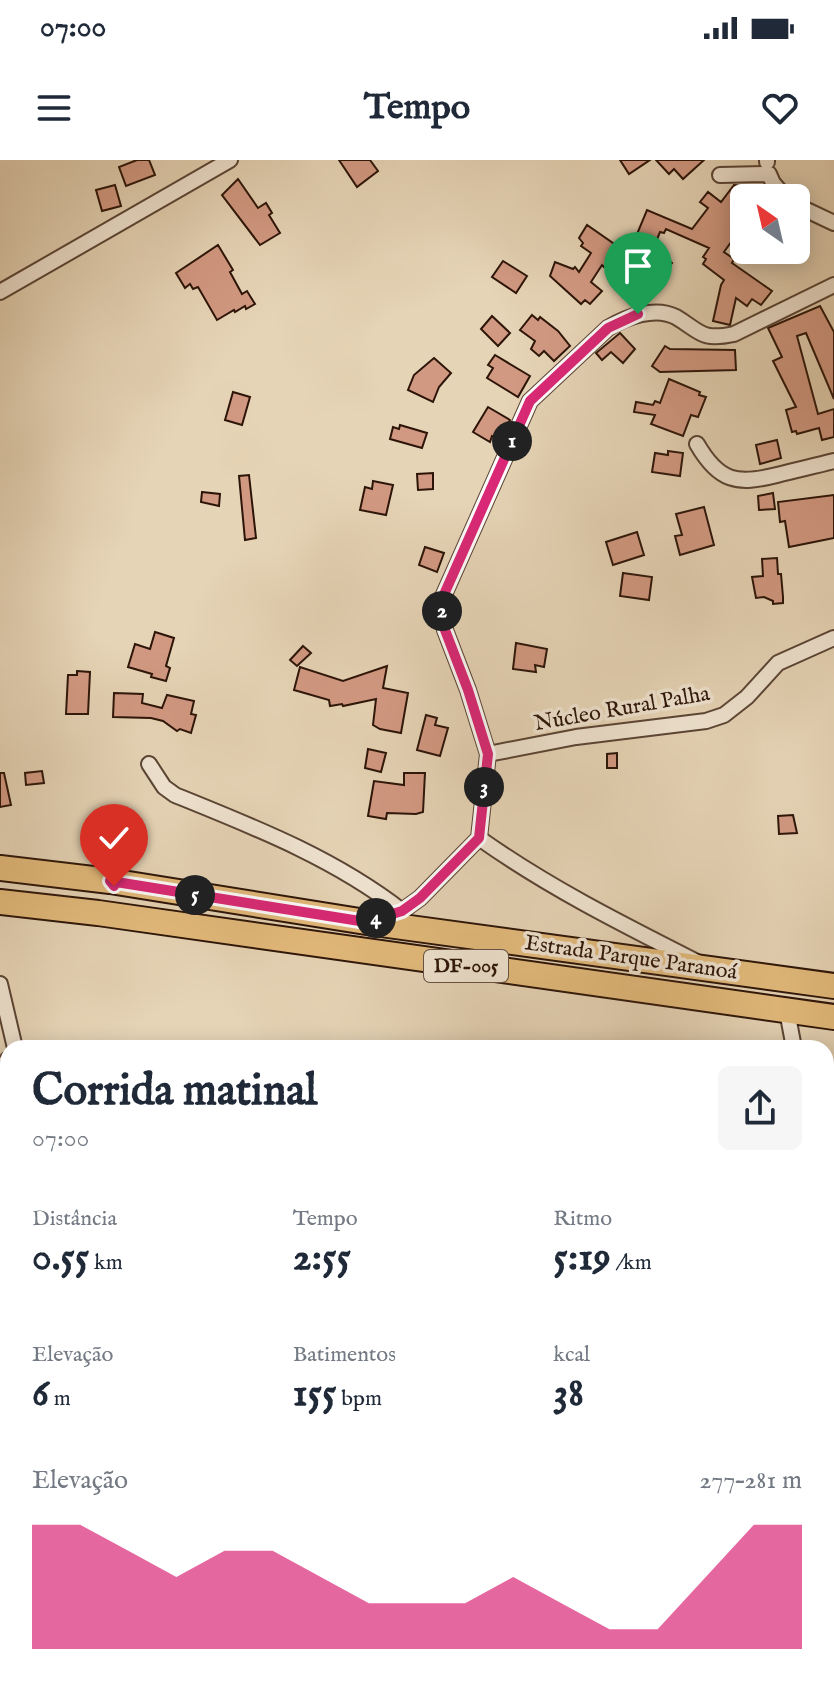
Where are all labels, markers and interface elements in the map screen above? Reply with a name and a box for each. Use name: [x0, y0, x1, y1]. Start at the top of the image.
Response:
text: 07:00: [40, 9, 106, 47]
text: Tempo: [364, 85, 470, 131]
icon: menu: [32, 86, 76, 130]
icon: heart: [758, 86, 802, 130]
north arrow: [730, 184, 810, 264]
map controls: [730, 184, 810, 264]
pin: [604, 232, 672, 314]
icon: arrive: [616, 244, 660, 288]
pin: 1: [492, 421, 532, 461]
text: 1: [508, 427, 516, 455]
pin: 2: [422, 591, 462, 631]
text: 2: [437, 597, 447, 625]
street label: Núcleo Rural Palha: [532, 680, 712, 738]
pin: 3: [464, 767, 504, 807]
text: 3: [480, 773, 488, 801]
pin: [80, 804, 148, 886]
icon: check: [92, 816, 136, 860]
pin: 5: [175, 875, 215, 915]
text: 5: [191, 881, 199, 909]
pin: 4: [356, 898, 396, 938]
text: 4: [371, 904, 381, 932]
street label: Estrada Parque Paranoá: [523, 929, 740, 987]
road number: DF-005: [424, 950, 508, 982]
text: Corrida matinal: [32, 1064, 317, 1120]
button: share: [718, 1066, 802, 1150]
text: 07:00: [32, 1122, 89, 1155]
text: Distância: [32, 1205, 117, 1233]
text: Tempo: [293, 1205, 358, 1233]
text: Ritmo: [553, 1205, 612, 1233]
text: 0.55: [32, 1233, 89, 1284]
text: 2:55: [293, 1233, 351, 1284]
text: 5:19: [553, 1233, 611, 1284]
text: km: [89, 1249, 123, 1277]
text: /km: [611, 1249, 652, 1277]
text: Elevação: [32, 1341, 113, 1369]
text: Batimentos: [293, 1341, 396, 1369]
text: kcal: [553, 1341, 590, 1369]
text: 6: [32, 1369, 49, 1420]
text: 155: [293, 1369, 337, 1420]
text: 38: [553, 1369, 584, 1420]
text: m: [49, 1385, 71, 1413]
text: bpm: [337, 1385, 382, 1413]
text: Elevação: [32, 1464, 128, 1497]
text: 277–281 m: [699, 1464, 802, 1497]

